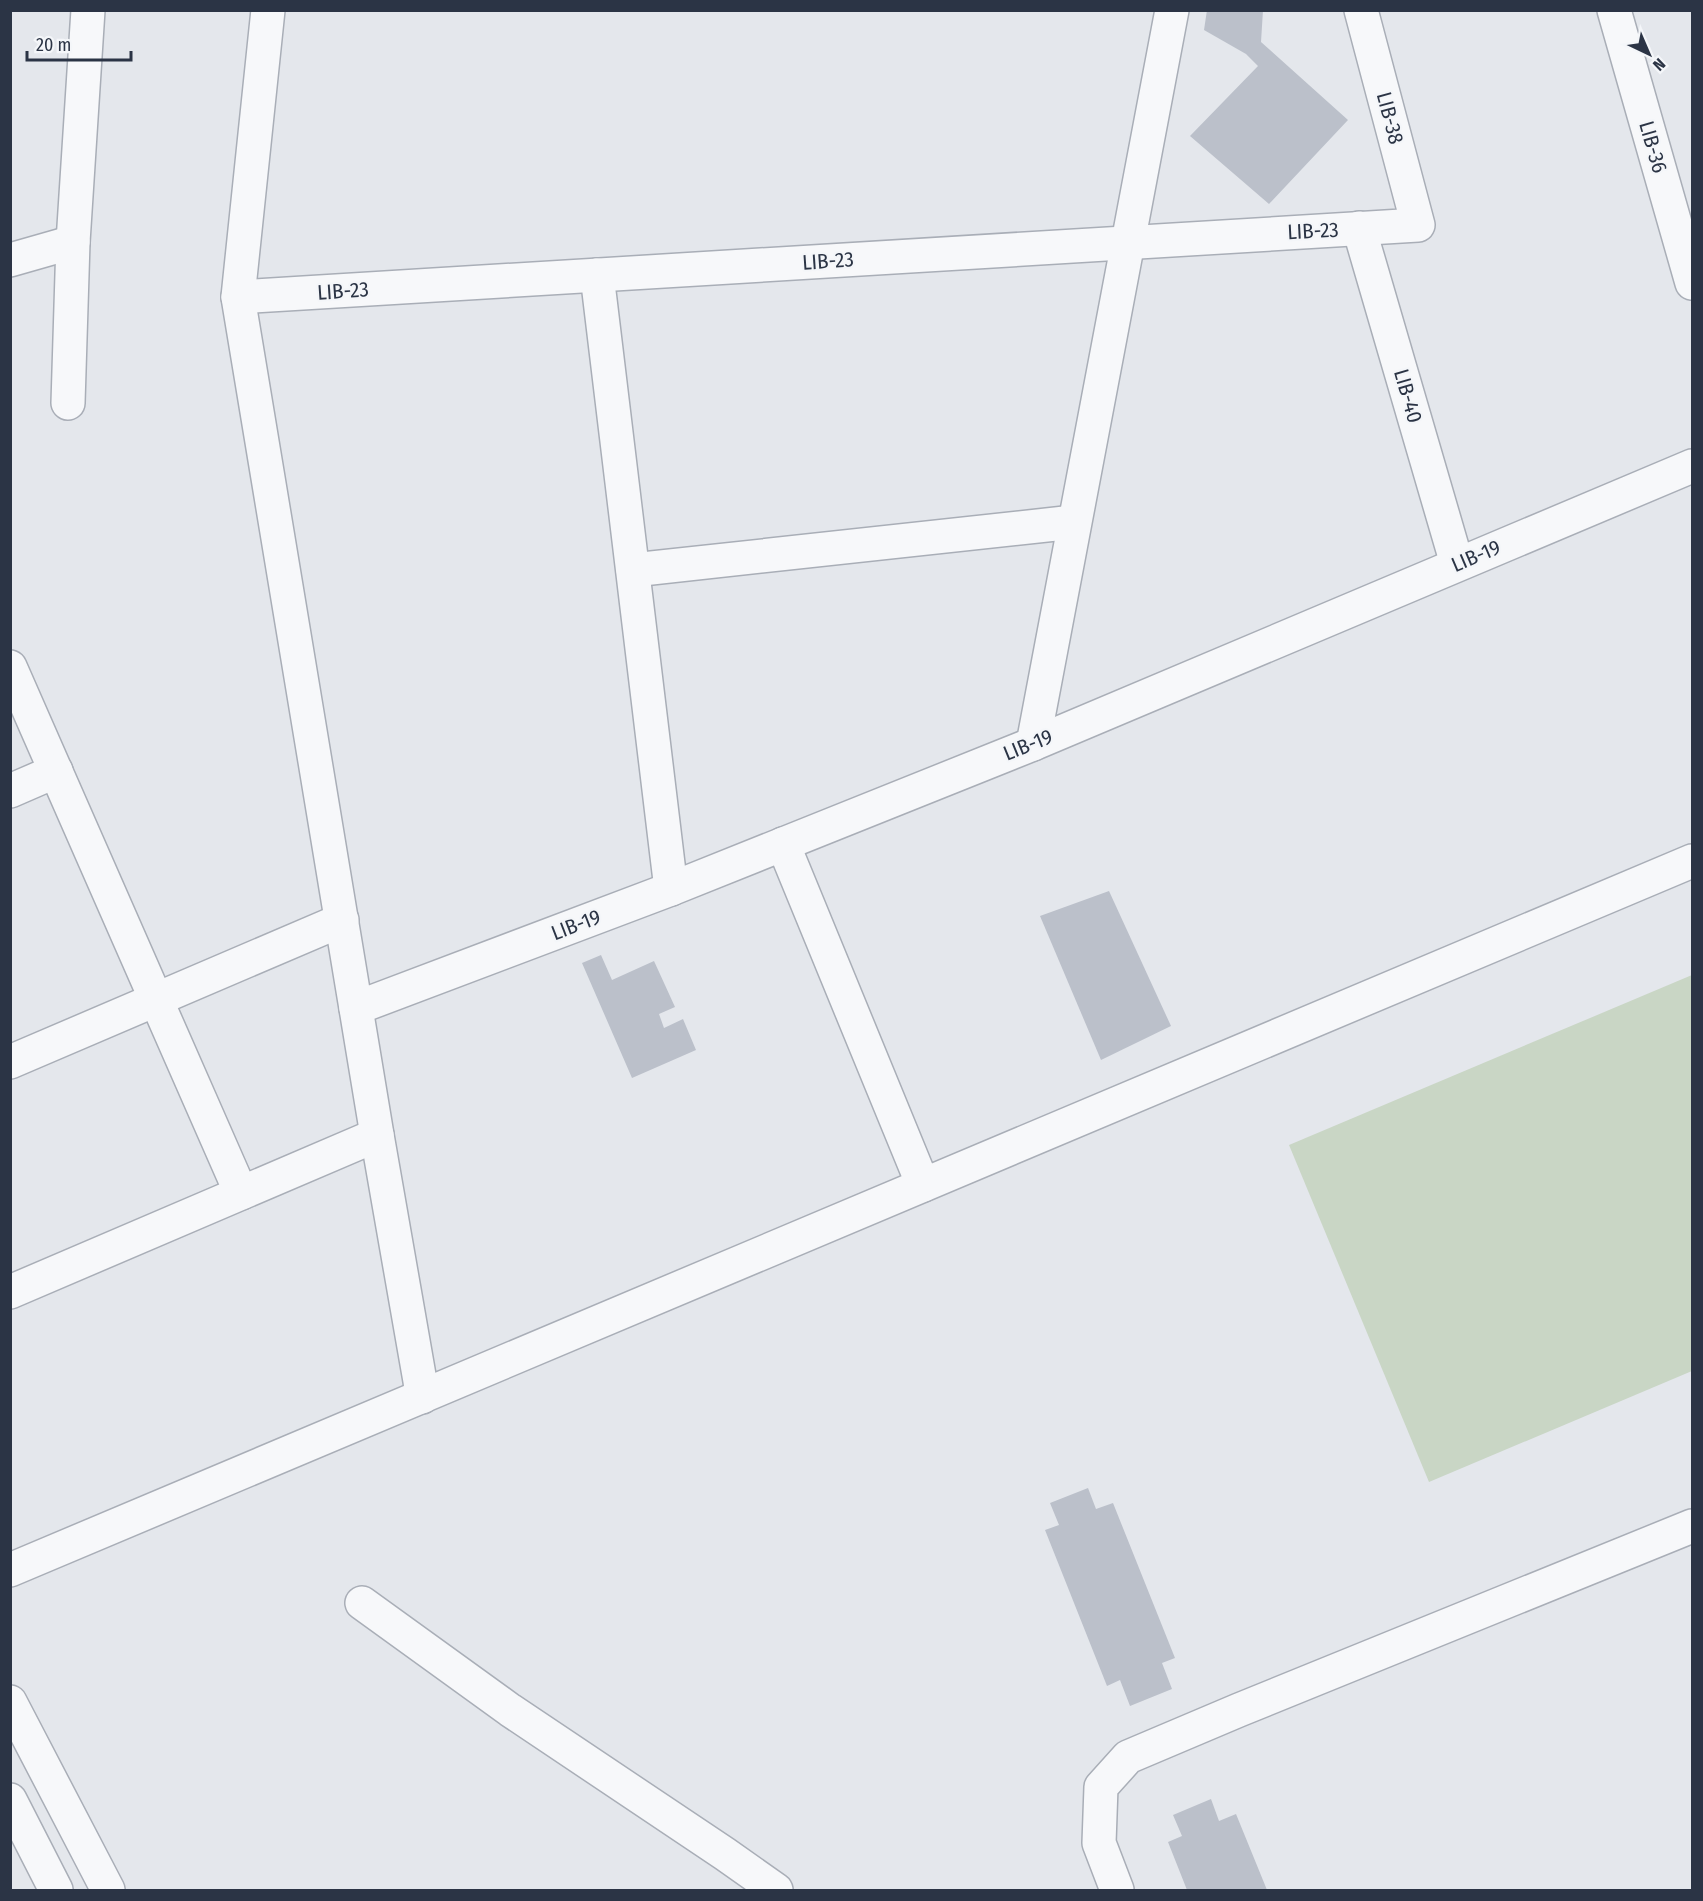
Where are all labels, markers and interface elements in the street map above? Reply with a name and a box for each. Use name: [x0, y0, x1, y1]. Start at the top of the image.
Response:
scale bar: [27, 24, 130, 62]
north arrow: [1619, 24, 1679, 84]
text: 20 m: [36, 34, 71, 56]
text: N: [1649, 54, 1669, 75]
street label: LIB-38: [1371, 89, 1409, 147]
street label: LIB-36: [1633, 118, 1673, 176]
street label: LIB-23: [1287, 217, 1339, 245]
street label: LIB-23: [801, 246, 855, 276]
street label: LIB-23: [316, 276, 370, 306]
street label: LIB-40: [1388, 366, 1428, 426]
street label: LIB-19: [1447, 534, 1505, 578]
street label: LIB-19: [1000, 723, 1056, 767]
street label: LIB-19: [548, 904, 604, 946]

